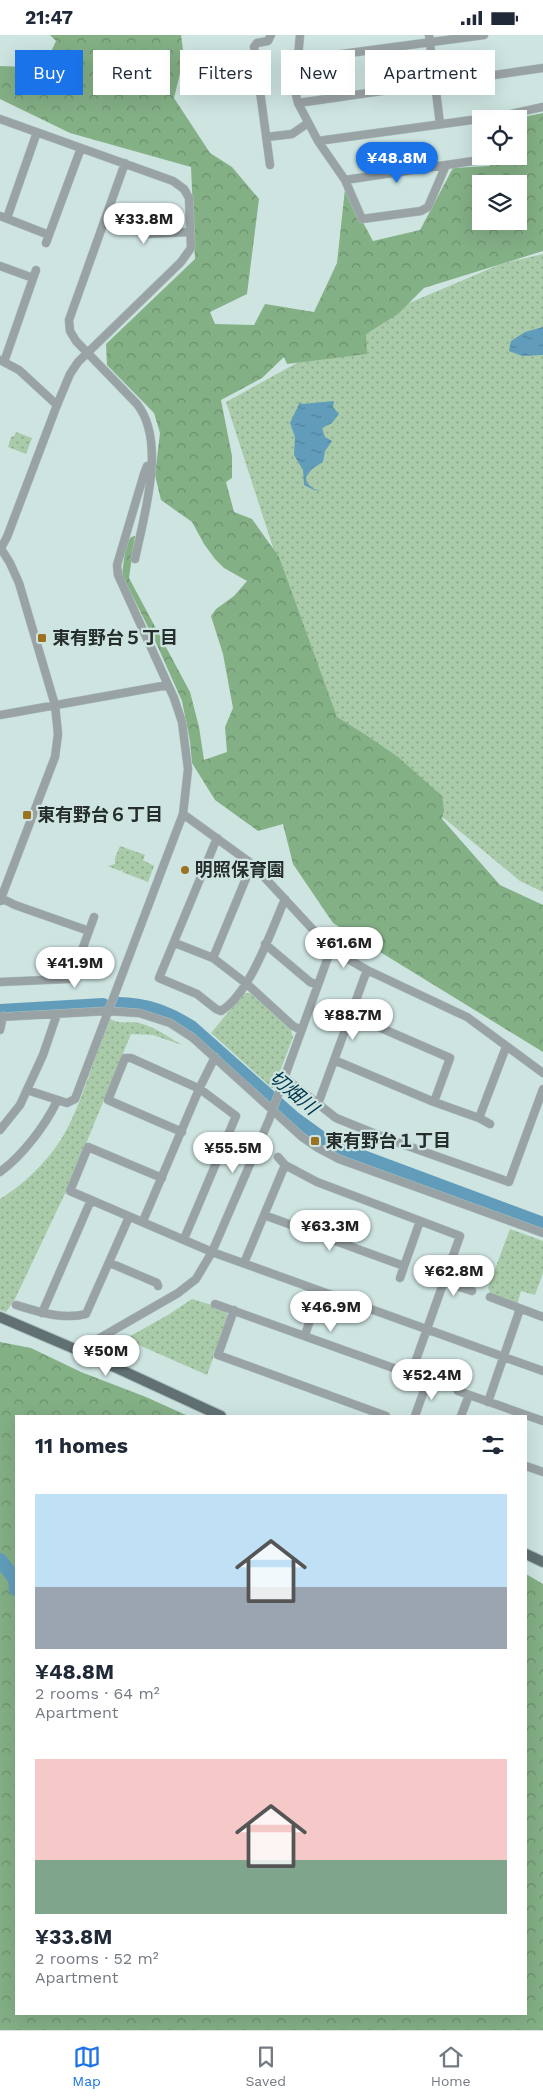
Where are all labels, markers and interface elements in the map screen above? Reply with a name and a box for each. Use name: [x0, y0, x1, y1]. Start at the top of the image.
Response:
text: 21:47: [25, 6, 73, 29]
chip: Buy: [15, 50, 83, 95]
chip: Rent: [93, 50, 170, 95]
chip: Filters: [180, 50, 271, 95]
chip: New: [281, 50, 355, 95]
chip: Apartment: [365, 50, 495, 95]
map controls: [472, 110, 527, 230]
button: locate: [472, 110, 527, 165]
pin: ¥48.8M: [356, 141, 438, 184]
text: ¥48.8M: [367, 148, 427, 167]
button: layers: [472, 175, 527, 230]
pin: ¥33.8M: [103, 203, 185, 245]
text: ¥33.8M: [115, 209, 173, 228]
place label: 東有野台５丁目: [52, 627, 178, 648]
marker: 東有野台５丁目: [36, 632, 48, 644]
place label: 東有野台６丁目: [37, 804, 163, 825]
marker: 東有野台６丁目: [21, 809, 33, 821]
place label: 明照保育園: [195, 859, 285, 880]
marker: 明照保育園: [179, 864, 191, 876]
pin: ¥61.6M: [303, 927, 385, 969]
text: ¥61.6M: [316, 933, 372, 952]
pin: ¥41.9M: [34, 947, 116, 989]
text: ¥41.9M: [47, 953, 103, 972]
pin: ¥88.7M: [312, 999, 394, 1041]
text: ¥88.7M: [324, 1005, 382, 1024]
water label: 切畑川: [264, 1065, 324, 1121]
place label: 東有野台１丁目: [325, 1130, 451, 1151]
pin: ¥55.5M: [192, 1131, 274, 1174]
marker: 東有野台１丁目: [309, 1135, 321, 1147]
text: ¥55.5M: [204, 1138, 262, 1157]
pin: ¥63.3M: [289, 1209, 371, 1252]
text: ¥63.3M: [301, 1216, 359, 1235]
pin: ¥62.8M: [413, 1255, 495, 1297]
text: ¥62.8M: [424, 1261, 484, 1280]
pin: ¥46.9M: [290, 1291, 372, 1333]
text: ¥46.9M: [301, 1297, 361, 1316]
pin: ¥50M: [76, 1335, 136, 1377]
text: ¥50M: [84, 1341, 128, 1360]
pin: ¥52.4M: [391, 1359, 473, 1401]
text: ¥52.4M: [403, 1365, 462, 1384]
icon: filters: [479, 1431, 507, 1459]
text: 11 homes: [35, 1433, 128, 1458]
icon: home: [226, 1526, 316, 1616]
text: ¥48.8M: [35, 1659, 114, 1684]
text: 2 rooms · 64 m²: [35, 1684, 160, 1703]
text: Apartment: [35, 1703, 118, 1722]
icon: home: [226, 1791, 316, 1881]
text: ¥33.8M: [35, 1924, 112, 1949]
text: 2 rooms · 52 m²: [35, 1949, 159, 1968]
text: Apartment: [35, 1968, 118, 1987]
tab: Map: [72, 2043, 101, 2089]
tab: Saved: [245, 2043, 286, 2089]
tab: Home: [431, 2043, 471, 2089]

